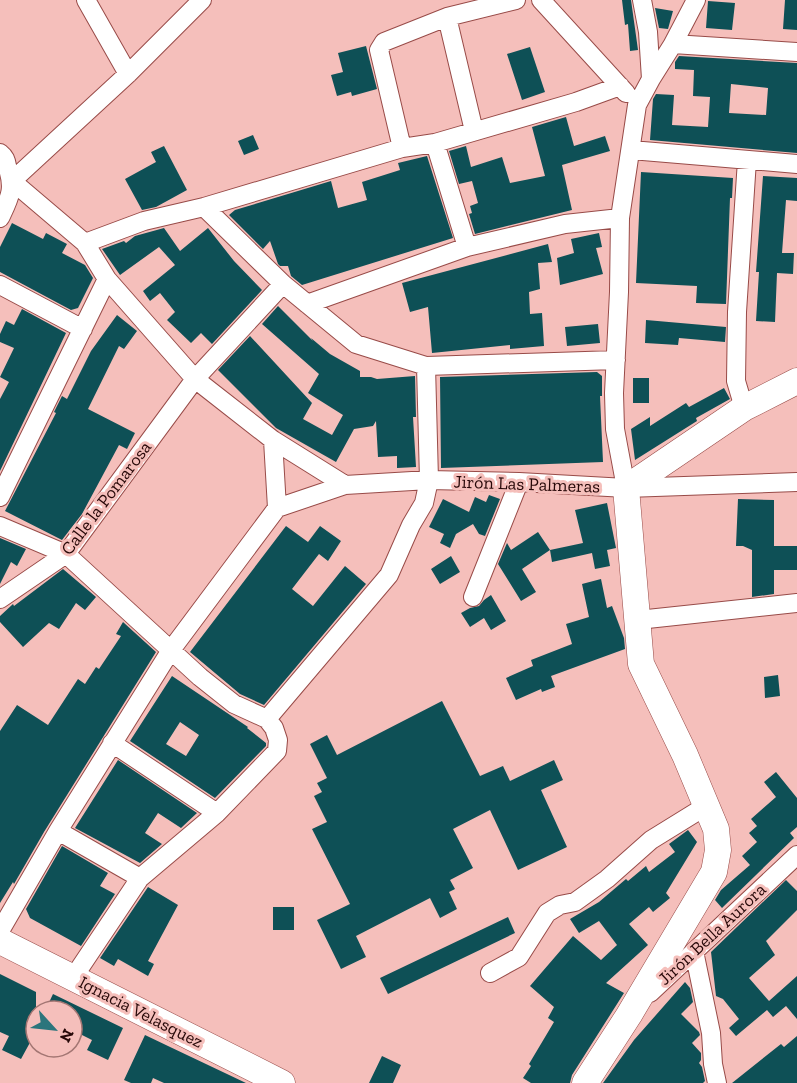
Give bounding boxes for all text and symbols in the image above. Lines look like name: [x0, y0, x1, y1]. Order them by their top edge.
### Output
street label: Calle la Pomarosa: [56, 437, 156, 559]
street label: Jirón Las Palmeras: [453, 470, 601, 498]
street label: Jirón Bella Aurora: [653, 878, 771, 990]
street label: Ignacia Velasquez: [75, 971, 207, 1053]
north arrow: [24, 999, 84, 1059]
text: N: [56, 1026, 78, 1045]

